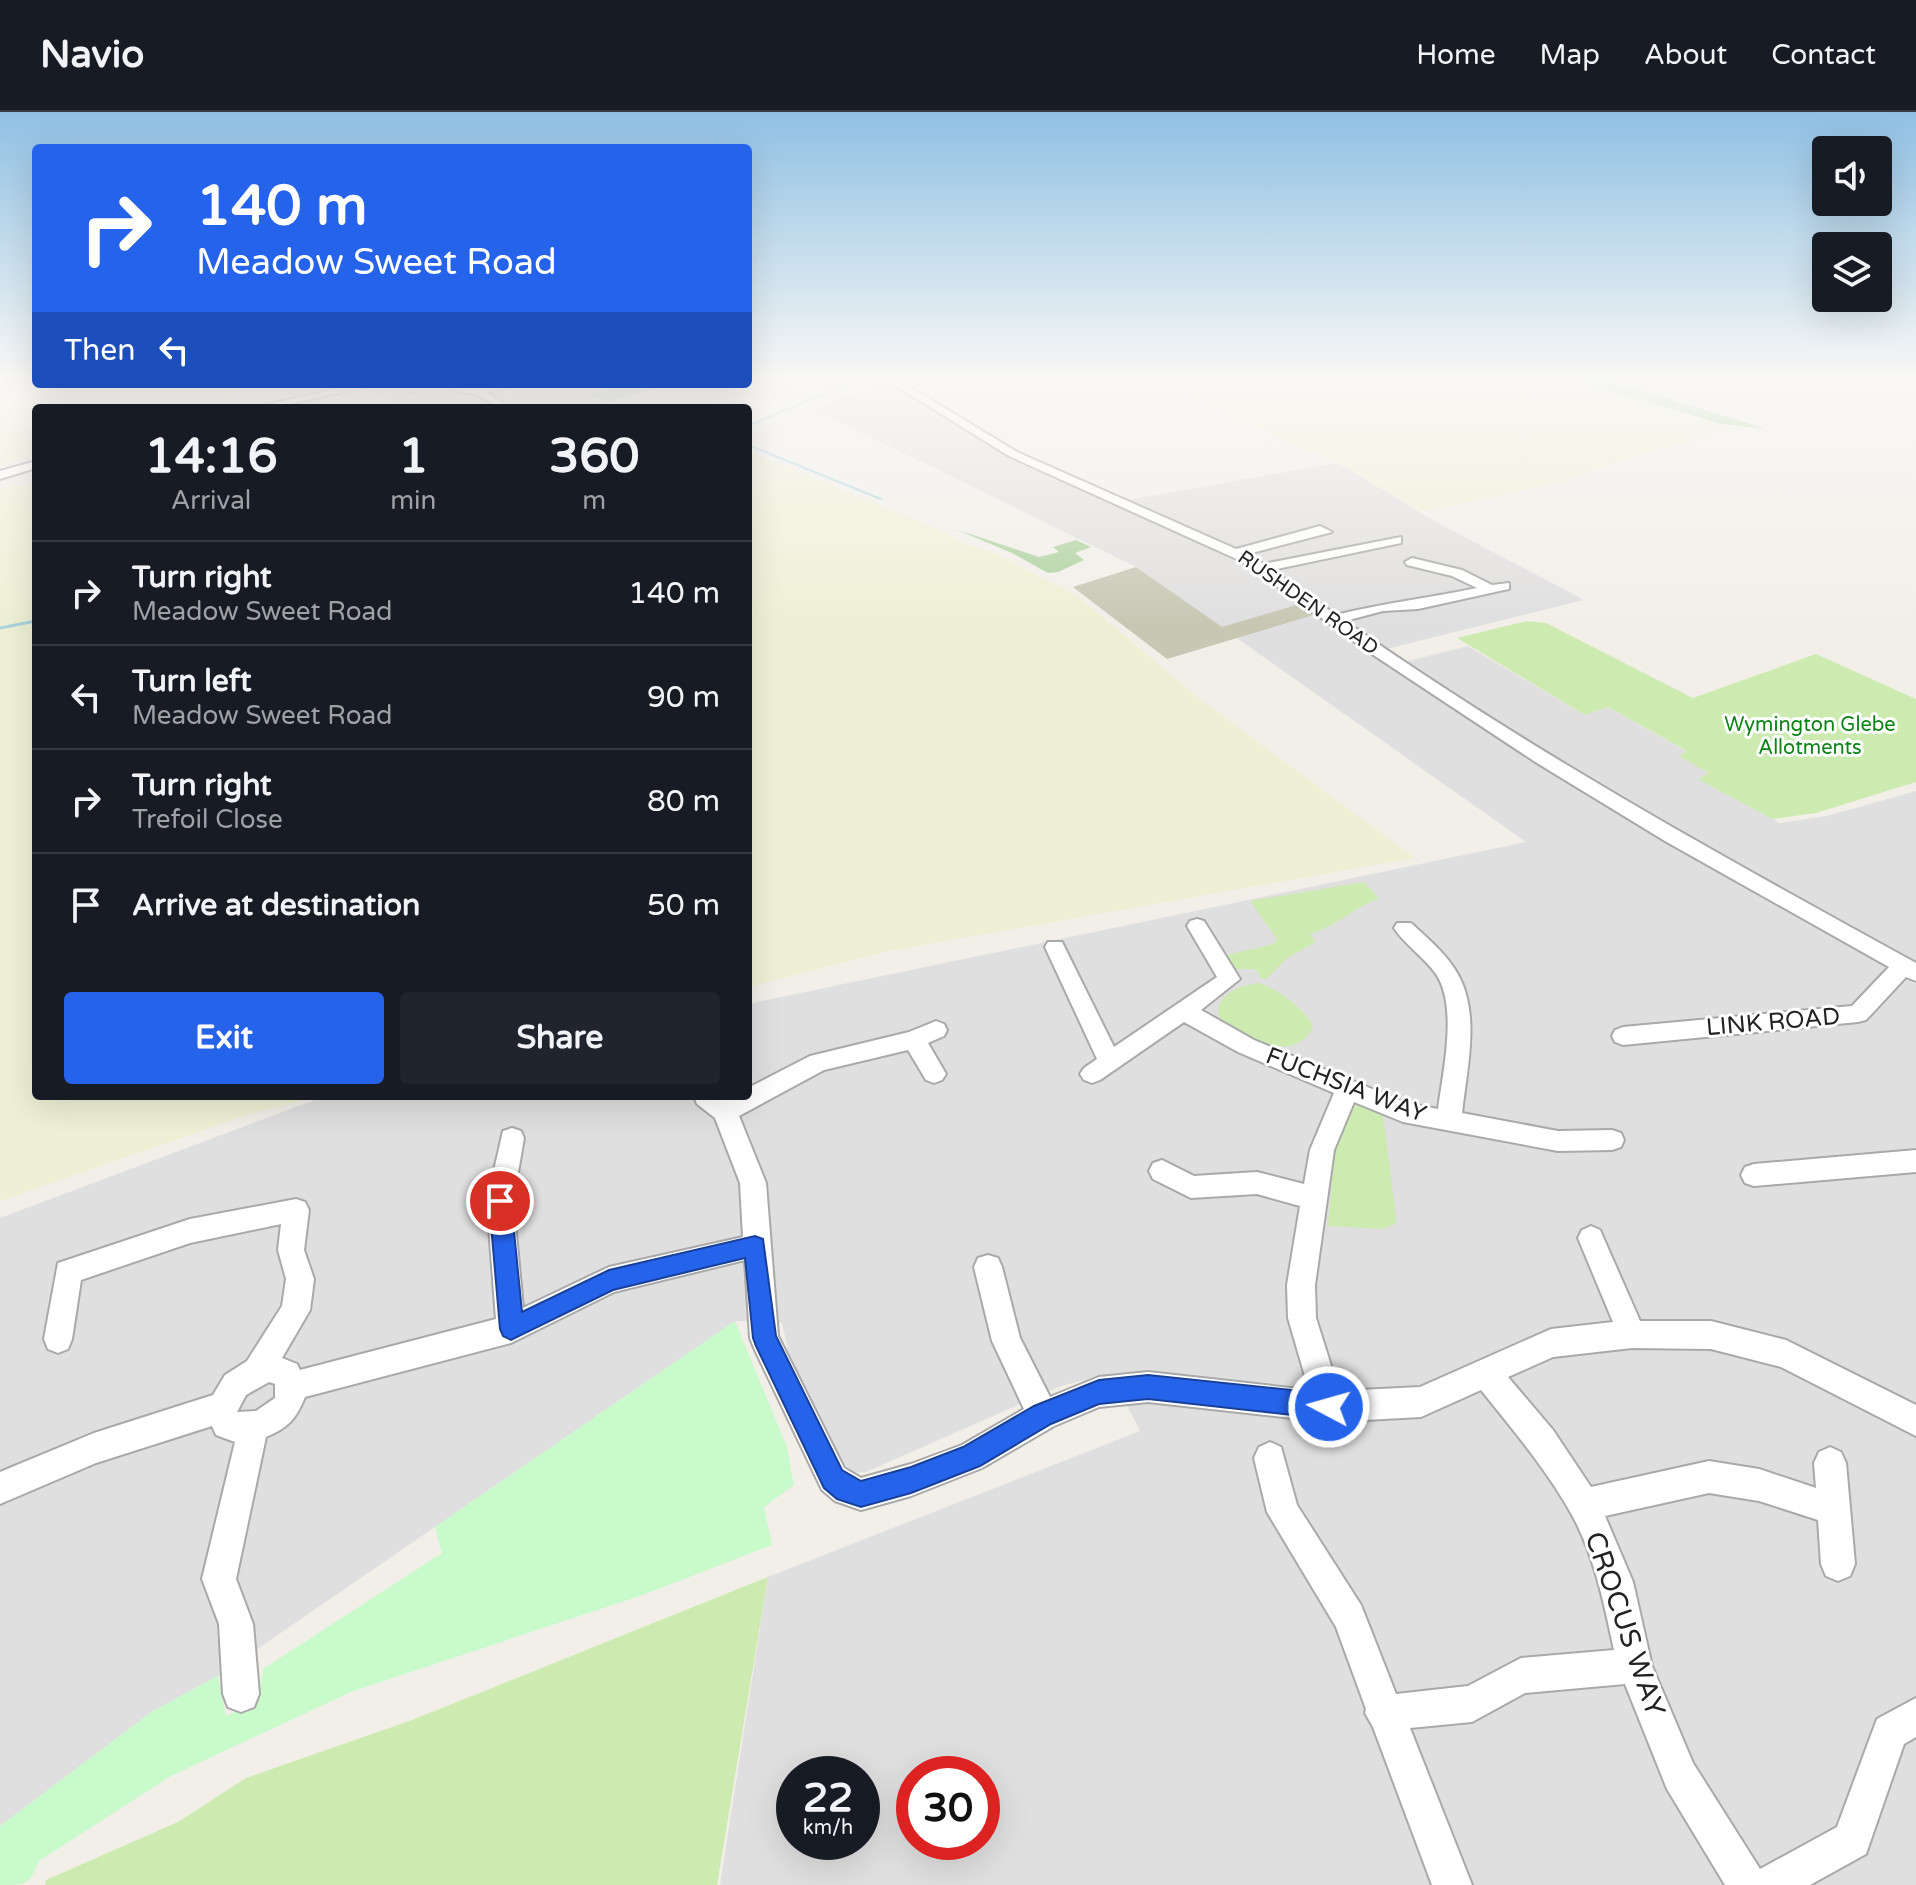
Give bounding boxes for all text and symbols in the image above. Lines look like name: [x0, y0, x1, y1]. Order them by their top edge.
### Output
text: Navio: [40, 32, 144, 78]
text: Home: [1416, 38, 1496, 72]
text: Map: [1540, 38, 1600, 72]
text: About: [1644, 38, 1727, 72]
text: Contact: [1771, 38, 1876, 72]
map controls: [1812, 136, 1892, 312]
button: sound: [1812, 136, 1892, 216]
text: 140 m: [196, 173, 367, 240]
icon: right: [64, 176, 168, 280]
button: layers: [1812, 232, 1892, 312]
text: Meadow Sweet Road: [196, 241, 557, 284]
icon: left: [152, 328, 196, 372]
text: Then: [64, 332, 136, 369]
text: 14:16: [145, 428, 278, 486]
text: 1: [398, 428, 428, 486]
text: 360: [549, 428, 639, 486]
text: Arrival: [171, 485, 251, 516]
text: min: [390, 485, 436, 516]
text: m: [582, 485, 606, 516]
street label: RUSHDEN ROAD: [1233, 546, 1383, 660]
text: Turn right: [132, 559, 272, 596]
icon: right: [64, 571, 108, 615]
text: 140 m: [628, 575, 720, 612]
text: Meadow Sweet Road: [132, 596, 393, 627]
text: Turn left: [132, 663, 251, 700]
icon: left: [64, 675, 108, 719]
text: 90 m: [647, 679, 720, 716]
text: Meadow Sweet Road: [132, 700, 393, 731]
park label: Wymington Glebe Allotments: [1724, 713, 1896, 760]
text: Turn right: [132, 767, 272, 804]
icon: right: [64, 779, 108, 823]
text: 80 m: [647, 783, 720, 820]
text: Trefoil Close: [132, 804, 283, 835]
icon: arrive: [64, 883, 108, 927]
text: Arrive at destination: [132, 887, 420, 924]
text: 50 m: [647, 887, 720, 924]
button: Exit: [64, 992, 384, 1084]
button: Share: [400, 992, 720, 1084]
street label: LINK ROAD: [1705, 1002, 1841, 1042]
street label: FUCHSIA WAY: [1262, 1041, 1430, 1129]
pin: [466, 1167, 534, 1235]
icon: arrive: [478, 1179, 522, 1223]
position arrow: [1287, 1365, 1371, 1449]
street label: CROCUS WAY: [1578, 1527, 1672, 1721]
speed limit sign: 30: [896, 1756, 1000, 1860]
text: 22: [803, 1774, 853, 1822]
text: km/h: [803, 1816, 853, 1840]

